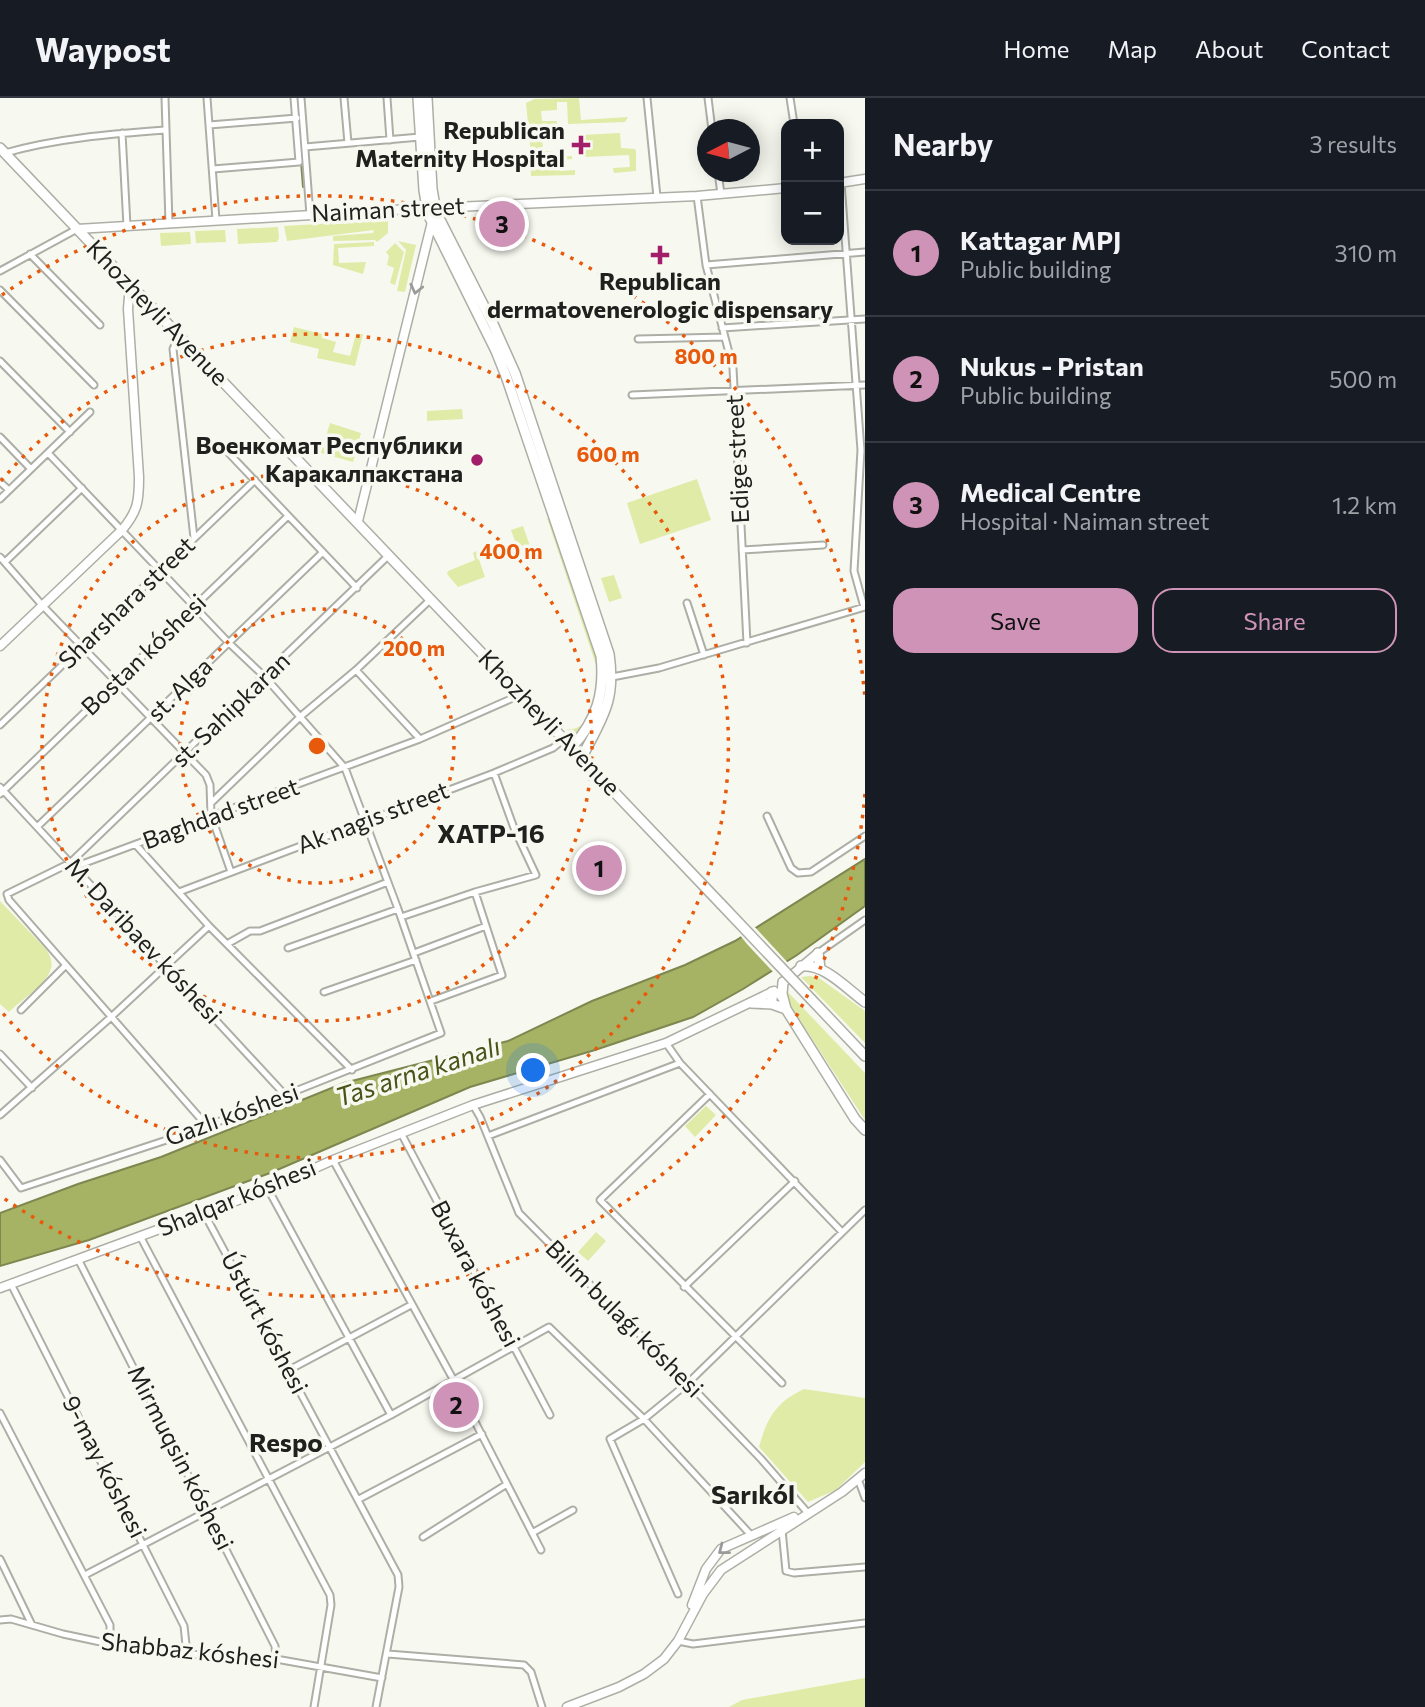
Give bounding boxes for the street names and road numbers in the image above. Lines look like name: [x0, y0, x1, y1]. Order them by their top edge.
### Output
street label: Naiman street: [311, 190, 465, 227]
street label: Khozheyli Avenue: [81, 233, 235, 391]
street label: Edige street: [719, 394, 754, 524]
street label: Sharshara street: [52, 530, 200, 674]
street label: Bostan kóshesi: [75, 587, 211, 721]
street label: Khozheyli Avenue: [473, 643, 627, 801]
street label: st. Sahipkaran: [165, 645, 295, 772]
street label: st. Alga: [140, 651, 217, 727]
street label: Baghdad street: [138, 771, 303, 854]
street label: Ak nagis street: [293, 774, 453, 859]
street label: M. Daribaev kóshesi: [60, 851, 228, 1029]
street label: Gazlı kóshesi: [161, 1076, 302, 1151]
street label: Shalqar kóshesi: [153, 1152, 320, 1242]
street label: Buxara kóshesi: [426, 1195, 527, 1351]
street label: Bilim bulaǵı kóshesi: [540, 1233, 710, 1403]
street label: Ústúrt kóshesi: [216, 1246, 315, 1398]
street label: Mirmuqsin kóshesi: [122, 1360, 240, 1555]
street label: 9-may kóshesi: [57, 1390, 154, 1542]
street label: Shabbaz kóshesi: [100, 1626, 281, 1673]

